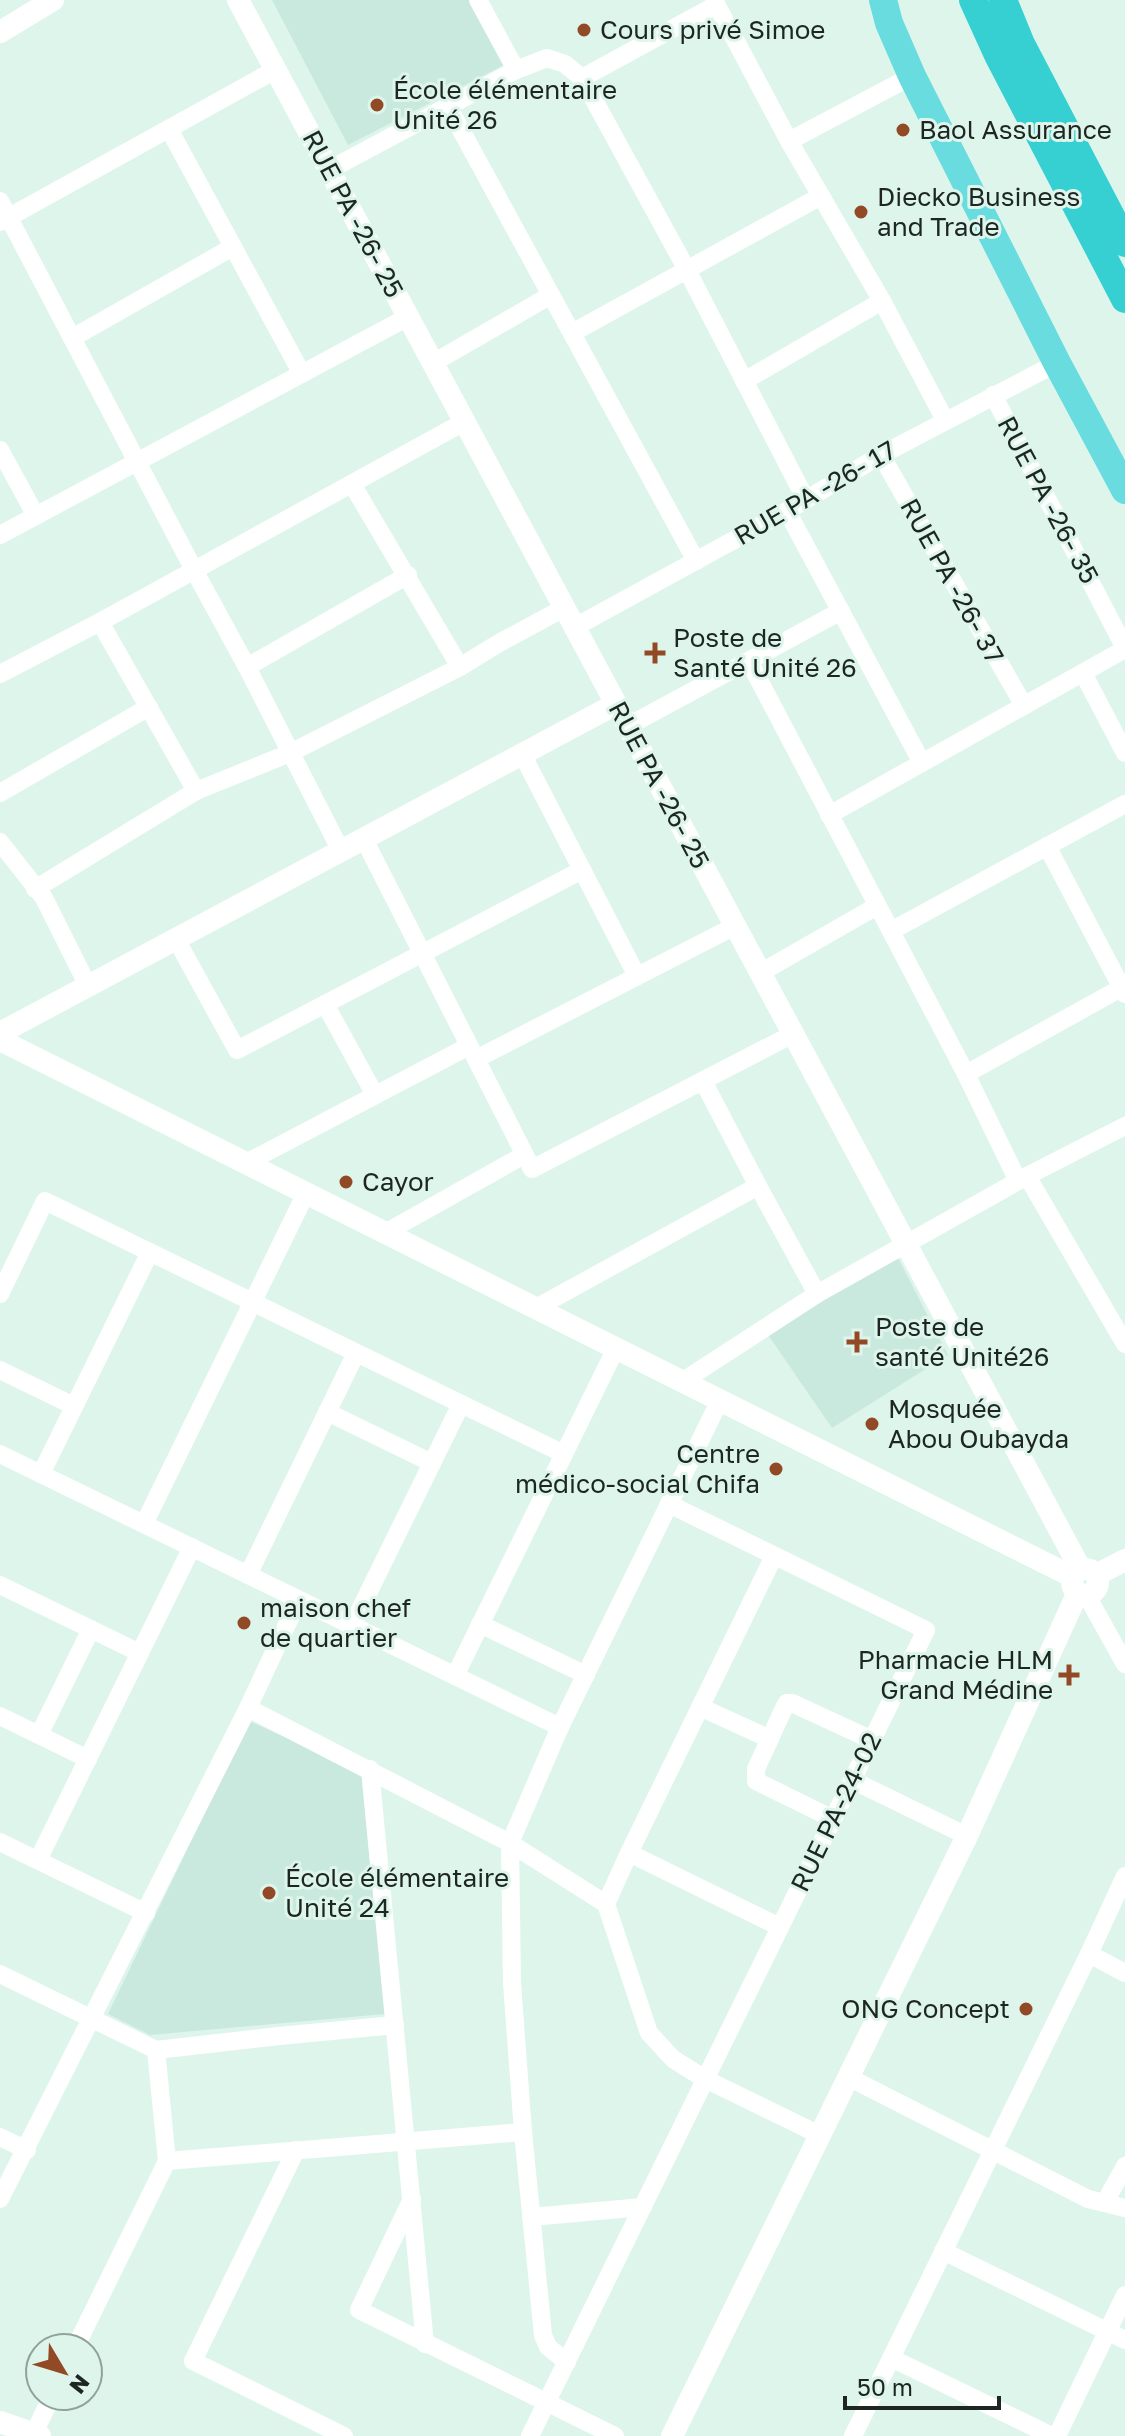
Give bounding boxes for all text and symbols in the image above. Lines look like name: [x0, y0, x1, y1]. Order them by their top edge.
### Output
place label: Cours privé Simoe: [600, 14, 825, 45]
marker: Cours privé Simoe: [575, 21, 593, 39]
place label: École élémentaire Unité 26: [393, 74, 617, 135]
marker: École élémentaire Unité 26: [368, 96, 386, 114]
place label: Baol Assurance: [919, 114, 1112, 145]
marker: Baol Assurance: [894, 121, 912, 139]
street label: RUE PA -26- 25: [296, 125, 411, 303]
place label: Diecko Business and Trade: [877, 181, 1080, 242]
marker: Diecko Business and Trade: [852, 203, 870, 221]
street label: RUE PA -26- 35: [991, 411, 1106, 589]
street label: RUE PA -26- 17: [729, 434, 901, 551]
street label: RUE PA -26- 37: [894, 493, 1011, 669]
place label: Poste de Santé Unité 26: [673, 622, 857, 683]
marker: Poste de Santé Unité 26: [644, 642, 666, 664]
street label: RUE PA -26- 25: [602, 696, 717, 874]
place label: Cayor: [362, 1166, 434, 1197]
marker: Cayor: [337, 1173, 355, 1191]
place label: Poste de santé Unité26: [875, 1311, 1049, 1372]
marker: Poste de santé Unité26: [846, 1331, 868, 1353]
place label: Mosquée Abou Oubayda: [888, 1393, 1069, 1454]
marker: Mosquée Abou Oubayda: [863, 1415, 881, 1433]
place label: Centre médico-social Chifa: [515, 1438, 760, 1499]
marker: Centre médico-social Chifa: [767, 1460, 785, 1478]
place label: maison chef de quartier: [260, 1592, 411, 1653]
marker: maison chef de quartier: [235, 1614, 253, 1632]
place label: Pharmacie HLM Grand Médine: [858, 1644, 1053, 1705]
marker: Pharmacie HLM Grand Médine: [1060, 1666, 1078, 1684]
street label: RUE PA-24-02: [784, 1727, 887, 1896]
place label: École élémentaire Unité 24: [285, 1862, 509, 1923]
marker: École élémentaire Unité 24: [260, 1884, 278, 1902]
place label: ONG Concept: [841, 1993, 1010, 2024]
marker: ONG Concept: [1017, 2000, 1035, 2018]
north arrow: [24, 2332, 104, 2412]
scale bar: [845, 2360, 999, 2410]
text: N: [64, 2370, 96, 2400]
text: 50 m: [857, 2372, 913, 2401]

